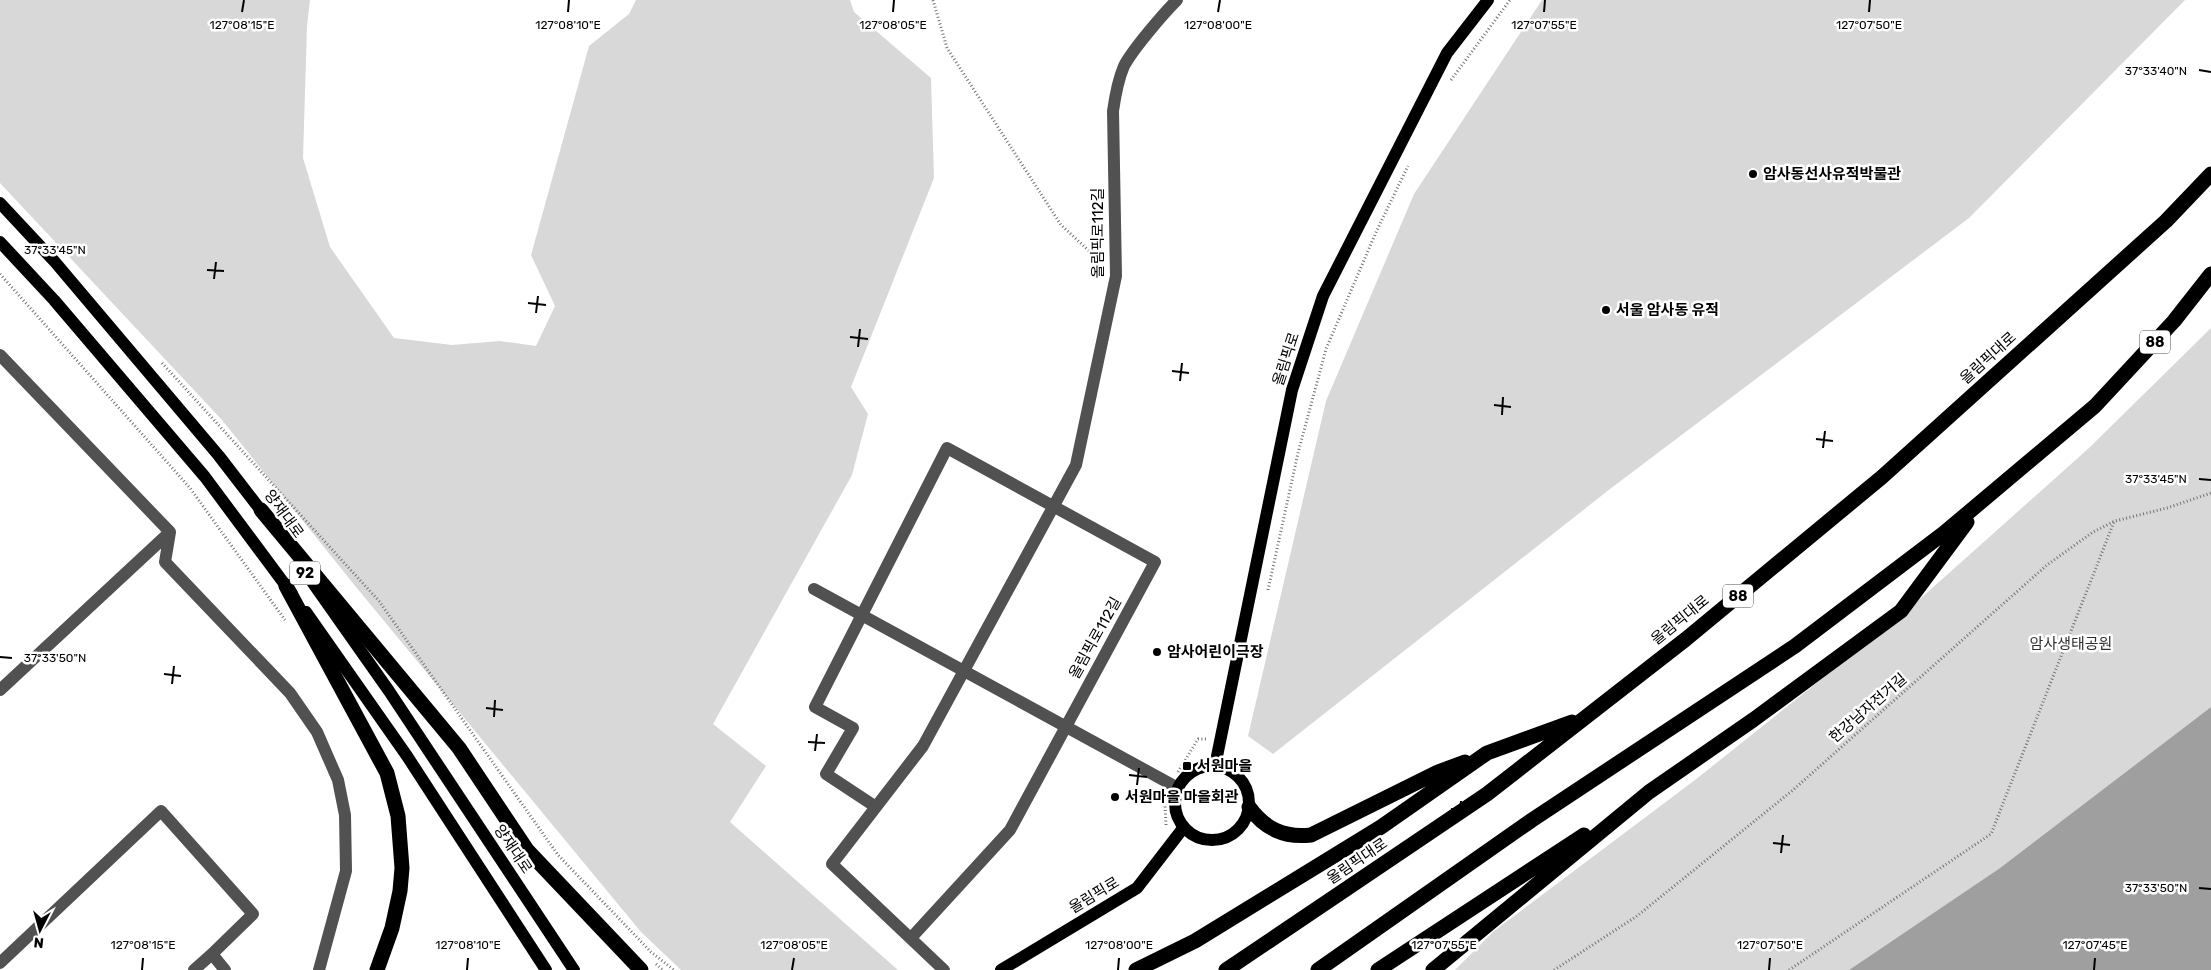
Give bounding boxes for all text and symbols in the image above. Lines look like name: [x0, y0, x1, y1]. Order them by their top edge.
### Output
text: 127°08'15"E: [210, 18, 274, 32]
text: 127°08'10"E: [535, 18, 601, 32]
text: 127°08'05"E: [859, 18, 927, 32]
text: 127°08'00"E: [1184, 18, 1252, 32]
text: 127°07'55"E: [1511, 18, 1577, 32]
text: 127°07'50"E: [1836, 18, 1902, 32]
text: 37°33'40"N: [2125, 64, 2187, 78]
place label: 암사동선사유적박물관: [1763, 165, 1901, 183]
marker: 암사동선사유적박물관: [1747, 168, 1759, 180]
street label: 올림픽로112길: [1089, 188, 1107, 278]
text: 37°33'45"N: [24, 243, 86, 257]
place label: 서울 암사동 유적: [1616, 301, 1719, 319]
marker: 서울 암사동 유적: [1600, 304, 1612, 316]
street label: 올림픽대로: [1956, 328, 2020, 388]
street label: 올림픽로: [1269, 330, 1303, 388]
road number: 88: [2140, 331, 2170, 354]
text: 37°33'45"N: [2125, 472, 2187, 486]
street label: 양재대로: [260, 486, 308, 542]
road number: 92: [290, 562, 320, 584]
road number: 88: [1723, 584, 1753, 608]
street label: 올림픽대로: [1648, 591, 1712, 649]
street label: 올림픽로112길: [1065, 594, 1125, 682]
park label: 암사생태공원: [2030, 635, 2112, 653]
place label: 암사어린이극장: [1167, 643, 1264, 661]
marker: 암사어린이극장: [1151, 646, 1163, 658]
text: 37°33'50"N: [24, 651, 86, 665]
street label: 한강남자전거길: [1826, 670, 1910, 746]
place label: 서원마을: [1197, 757, 1252, 775]
marker: 서원마을: [1181, 760, 1193, 772]
place label: 서원마을 마을회관: [1125, 788, 1239, 806]
marker: 서원마을 마을회관: [1109, 791, 1121, 803]
street label: 양재대로: [490, 821, 536, 877]
street label: 올림픽대로: [1323, 834, 1391, 888]
street label: 올림픽로: [1066, 873, 1122, 917]
text: 37°33'50"N: [2125, 881, 2187, 895]
north arrow: [15, 905, 65, 955]
text: N: [33, 933, 45, 951]
text: 127°08'15"E: [111, 938, 175, 952]
text: 127°08'10"E: [435, 938, 501, 952]
text: 127°08'05"E: [760, 938, 828, 952]
text: 127°08'00"E: [1085, 938, 1153, 952]
text: 127°07'55"E: [1411, 938, 1477, 952]
text: 127°07'50"E: [1737, 938, 1803, 952]
text: 127°07'45"E: [2062, 938, 2128, 952]

